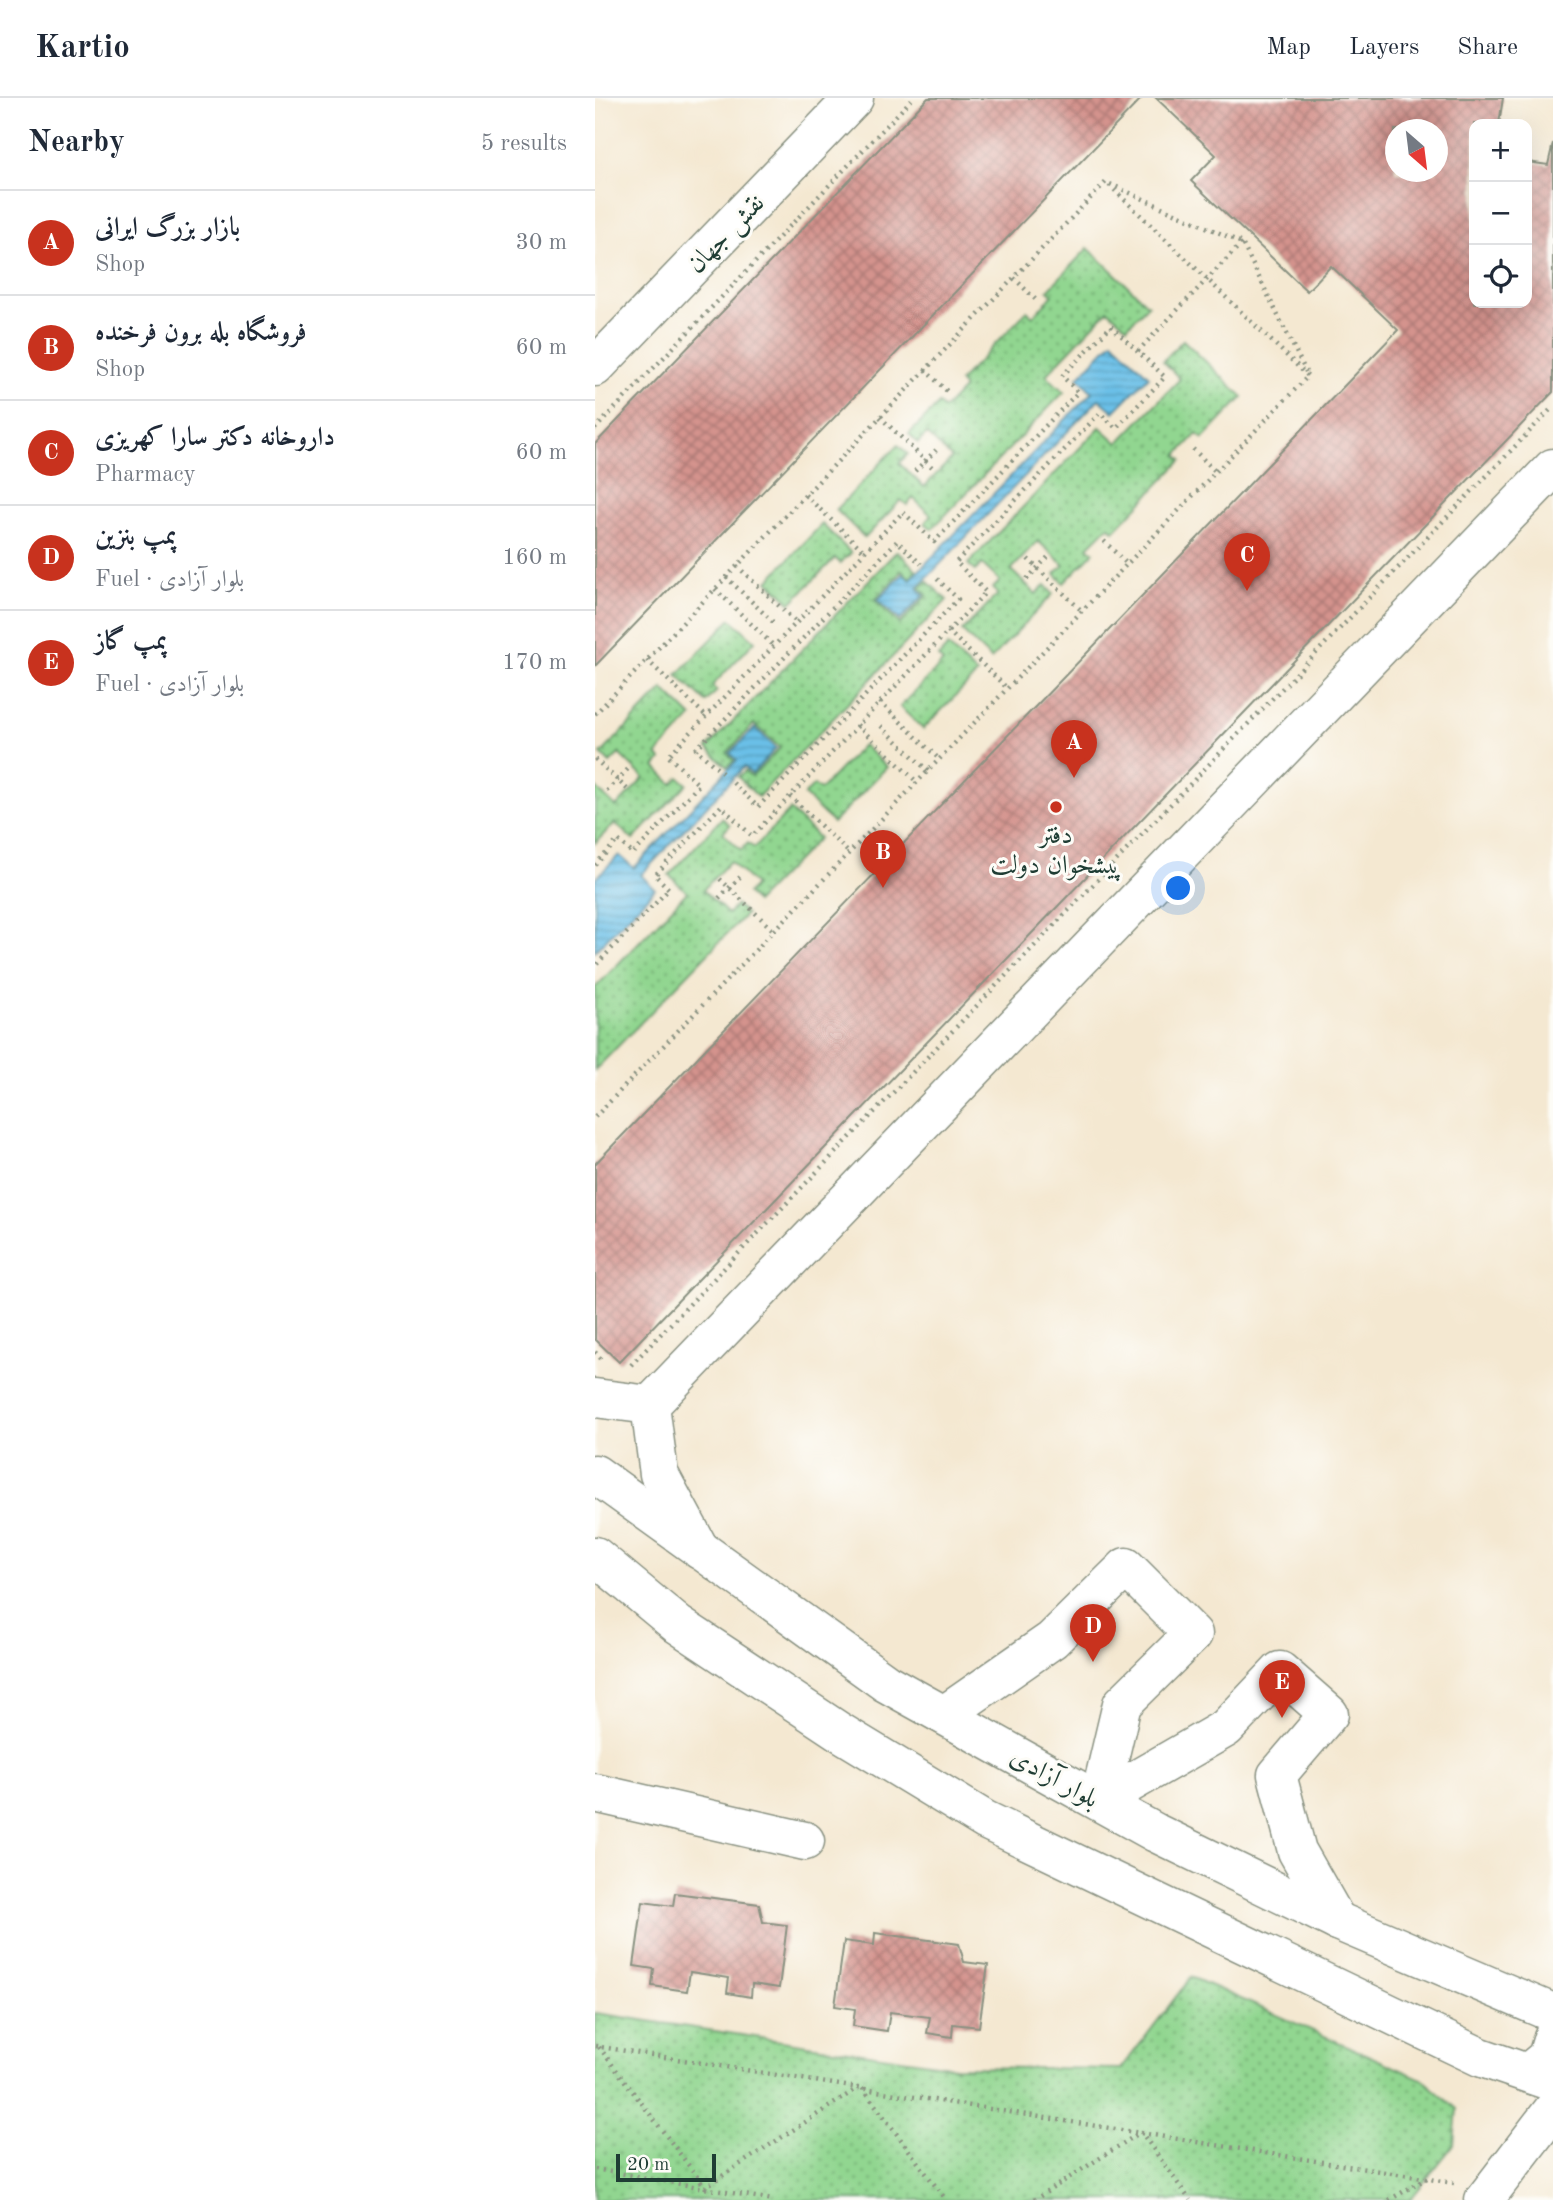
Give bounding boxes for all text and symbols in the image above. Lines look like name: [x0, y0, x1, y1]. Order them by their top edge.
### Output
text: Kartio: [35, 32, 130, 65]
text: Map: [1267, 36, 1311, 60]
text: Layers: [1349, 36, 1419, 60]
text: Share: [1457, 36, 1518, 60]
north arrow: [1385, 119, 1448, 182]
map controls: [1469, 119, 1532, 308]
button: +: [1469, 119, 1532, 182]
text: Nearby: [28, 128, 125, 158]
text: 5 results: [481, 132, 567, 155]
button: −: [1469, 182, 1532, 245]
street label: نقش جهان: [683, 190, 772, 281]
text: بازار بزرگ ایرانی: [95, 215, 240, 241]
text: A: [42, 231, 60, 254]
text: 30 m: [516, 231, 567, 254]
button: locate: [1469, 245, 1532, 308]
text: Shop: [95, 253, 145, 276]
text: فروشگاه بله برون فرخنده: [95, 320, 307, 346]
text: B: [43, 336, 59, 359]
text: 60 m: [516, 336, 567, 359]
text: Shop: [95, 358, 145, 381]
text: داروخانه دکتر سارا کهریزی: [95, 425, 335, 451]
text: C: [43, 441, 59, 464]
text: 60 m: [516, 441, 567, 464]
text: Pharmacy: [95, 463, 196, 486]
text: پمپ بنزين: [95, 524, 177, 550]
pin: C: [1224, 533, 1270, 591]
text: D: [42, 546, 60, 569]
text: 160 m: [502, 546, 567, 569]
text: Fuel · بلوار آزادی: [95, 568, 244, 591]
text: پمپ گاز: [95, 629, 167, 655]
text: E: [43, 651, 59, 674]
text: 170 m: [502, 651, 567, 674]
text: Fuel · بلوار آزادی: [95, 673, 244, 696]
pin: A: [1051, 720, 1097, 778]
marker: دفتر پیشخوان دولت: [1048, 799, 1064, 815]
place label: دفتر پیشخوان دولت: [990, 823, 1122, 882]
pin: B: [860, 830, 906, 888]
your location: [1161, 871, 1195, 905]
pin: D: [1070, 1604, 1116, 1662]
pin: E: [1259, 1660, 1305, 1718]
street label: بلوار آزادی: [1005, 1741, 1104, 1814]
scale bar: [616, 2151, 716, 2183]
text: 20 m: [627, 2156, 669, 2175]

